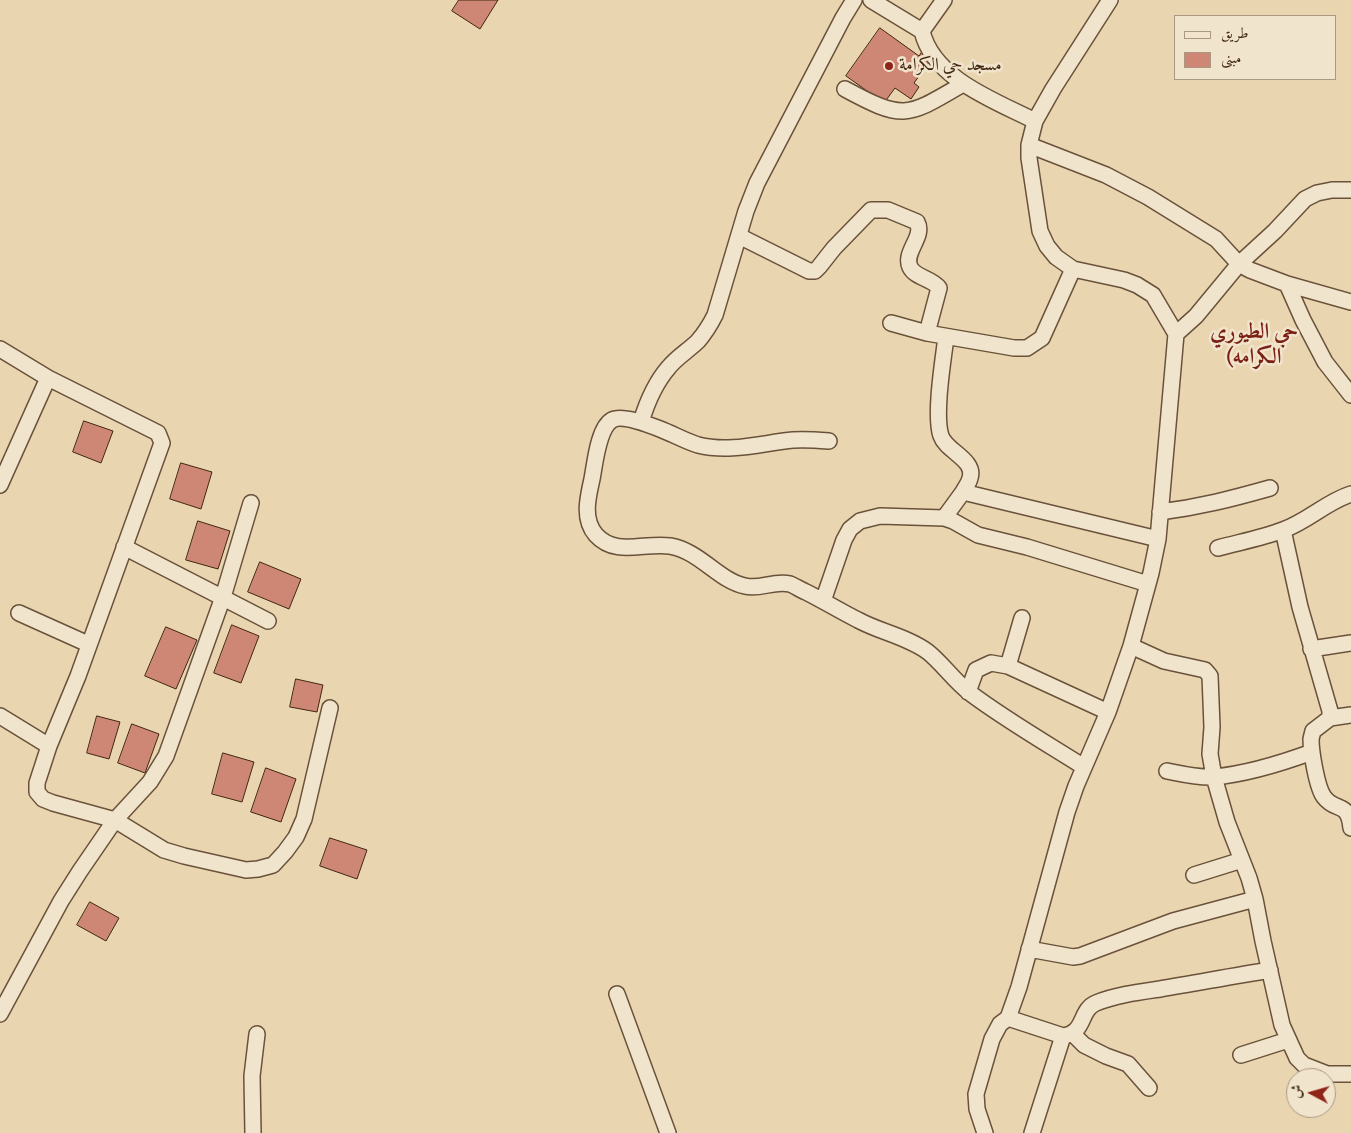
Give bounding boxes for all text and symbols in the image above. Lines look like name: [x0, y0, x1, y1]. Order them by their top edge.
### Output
legend: [1174, 15, 1336, 80]
text: طريق: [1221, 24, 1248, 42]
text: مبنى: [1221, 49, 1241, 67]
place label: مسجد حي الكرامة: [899, 55, 1002, 77]
marker: مسجد حي الكرامة: [883, 60, 895, 72]
district label: حي الطيوري (الكرامه: [1210, 320, 1298, 372]
north arrow: [1286, 1068, 1336, 1118]
text: ش: [1287, 1084, 1306, 1099]

